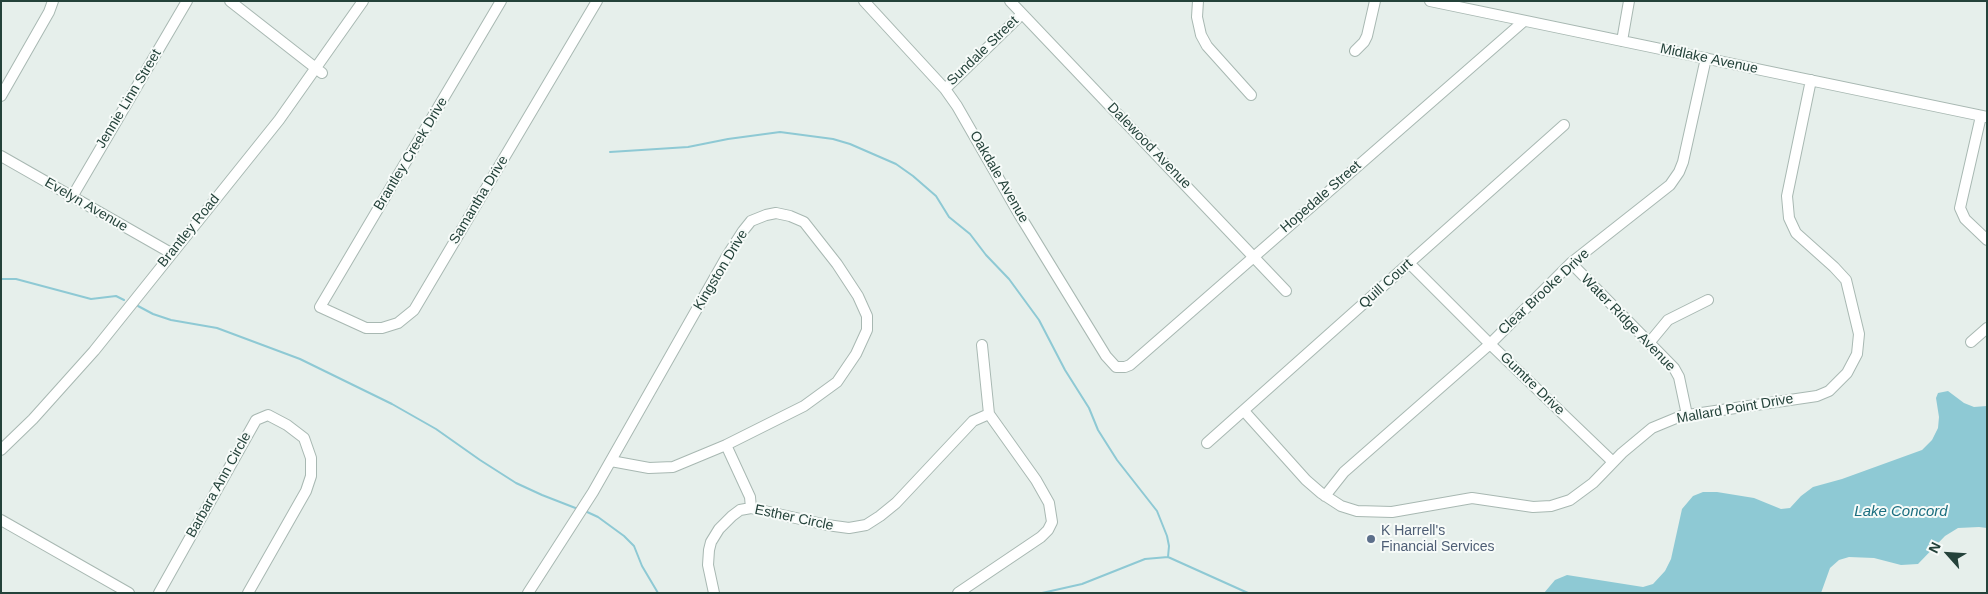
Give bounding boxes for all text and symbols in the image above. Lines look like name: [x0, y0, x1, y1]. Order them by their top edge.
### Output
street label: Sundale Street: [944, 13, 1022, 89]
street label: Midlake Avenue: [1659, 40, 1759, 78]
street label: Jennie Linn Street: [93, 46, 165, 152]
street label: Brantley Creek Drive: [371, 94, 451, 214]
street label: Dalewood Avenue: [1104, 99, 1194, 193]
street label: Oakdale Avenue: [966, 128, 1032, 226]
street label: Samantha Drive: [446, 153, 512, 247]
street label: Hopedale Street: [1277, 157, 1365, 237]
street label: Evelyn Avenue: [41, 174, 131, 236]
street label: Brantley Road: [155, 191, 223, 271]
street label: Kingston Drive: [690, 227, 752, 313]
street label: Clear Brooke Drive: [1495, 246, 1593, 338]
street label: Quill Court: [1356, 256, 1416, 312]
street label: Water Ridge Avenue: [1577, 271, 1679, 375]
street label: Gumtre Drive: [1496, 349, 1568, 419]
street label: Mallard Point Drive: [1675, 390, 1795, 428]
street label: Barbara Ann Circle: [183, 429, 255, 541]
street label: Esther Circle: [753, 501, 835, 535]
water label: Lake Concord: [1854, 503, 1948, 521]
place label: K Harrell's Financial Services: [1381, 523, 1495, 556]
north arrow: [1923, 529, 1973, 579]
marker: K Harrell's Financial Services: [1365, 533, 1377, 545]
text: N: [1925, 539, 1944, 555]

